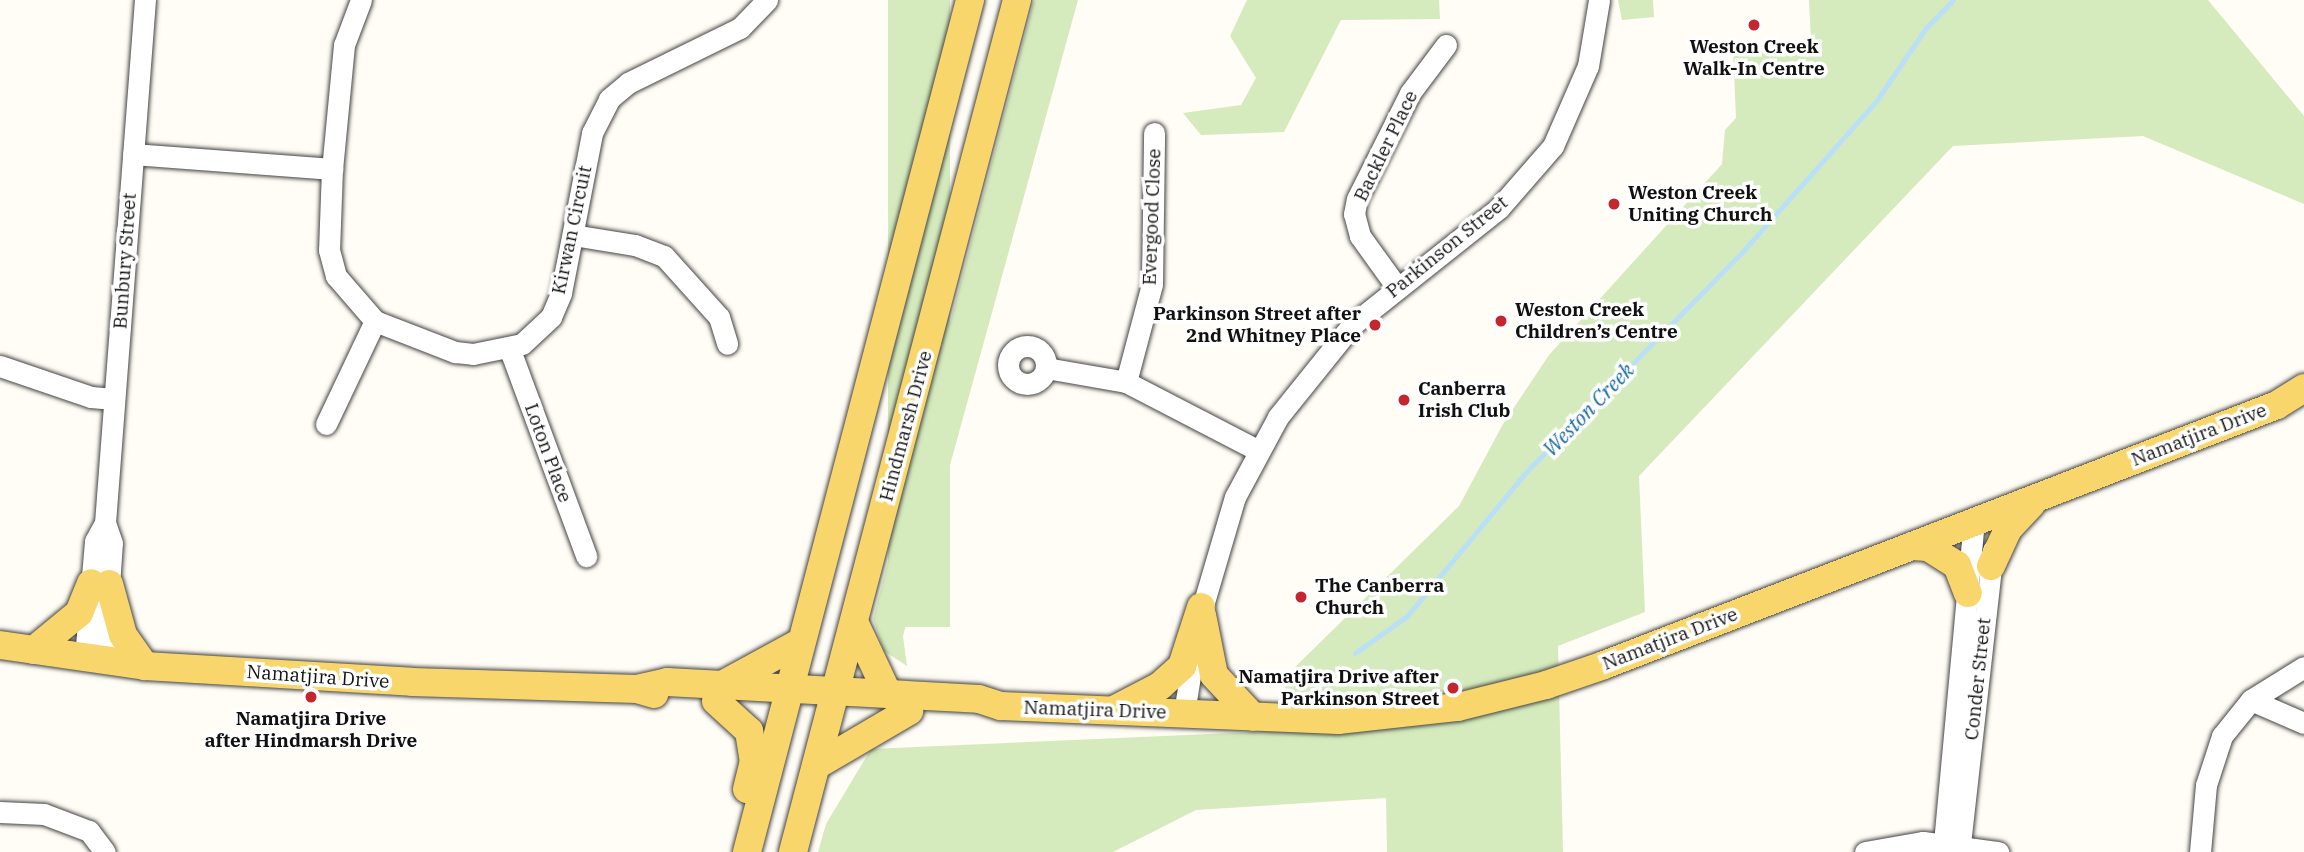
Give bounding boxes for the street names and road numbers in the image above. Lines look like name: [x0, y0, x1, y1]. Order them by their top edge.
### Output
street label: Backler Place: [1349, 87, 1423, 205]
street label: Evergood Close: [1138, 148, 1166, 286]
street label: Kirwan Circuit: [547, 164, 597, 296]
street label: Parkinson Street: [1382, 191, 1512, 303]
street label: Bunbury Street: [109, 192, 141, 330]
street label: Hindmarsh Drive: [875, 348, 937, 504]
street label: Namatjira Drive: [2128, 399, 2270, 471]
street label: Loton Place: [520, 400, 576, 506]
street label: Namatjira Drive: [1599, 603, 1741, 675]
street label: Conder Street: [1960, 617, 1996, 741]
street label: Namatjira Drive: [246, 661, 390, 693]
street label: Namatjira Drive: [1023, 696, 1167, 724]

